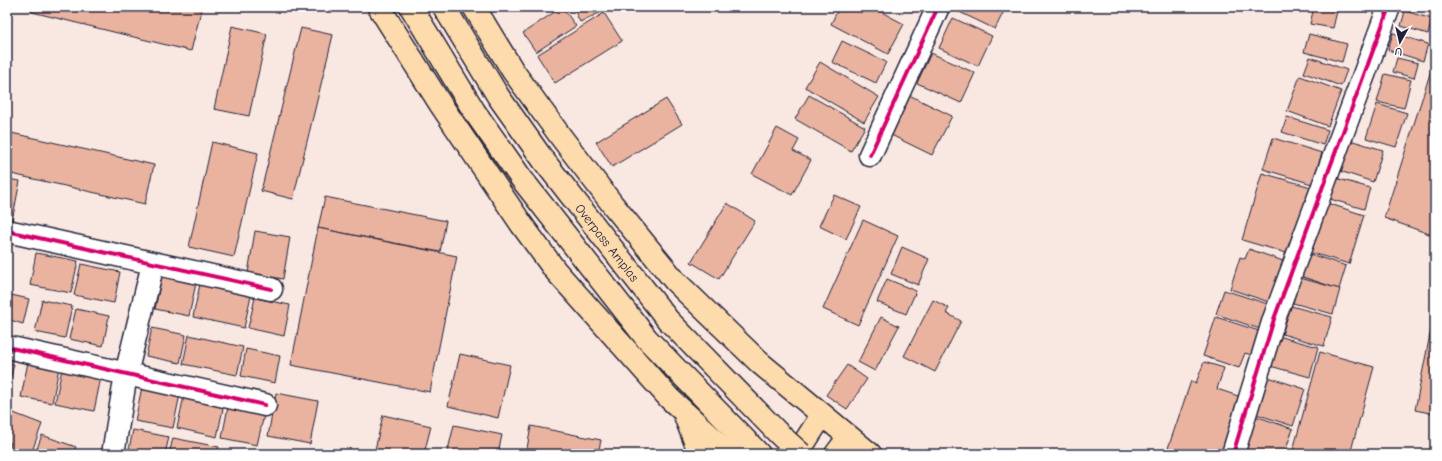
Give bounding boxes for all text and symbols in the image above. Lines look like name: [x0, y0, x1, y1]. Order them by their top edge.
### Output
north arrow: [1380, 22, 1420, 62]
text: U: [1394, 44, 1403, 58]
street label: Overpass Amplas: [572, 201, 642, 285]

